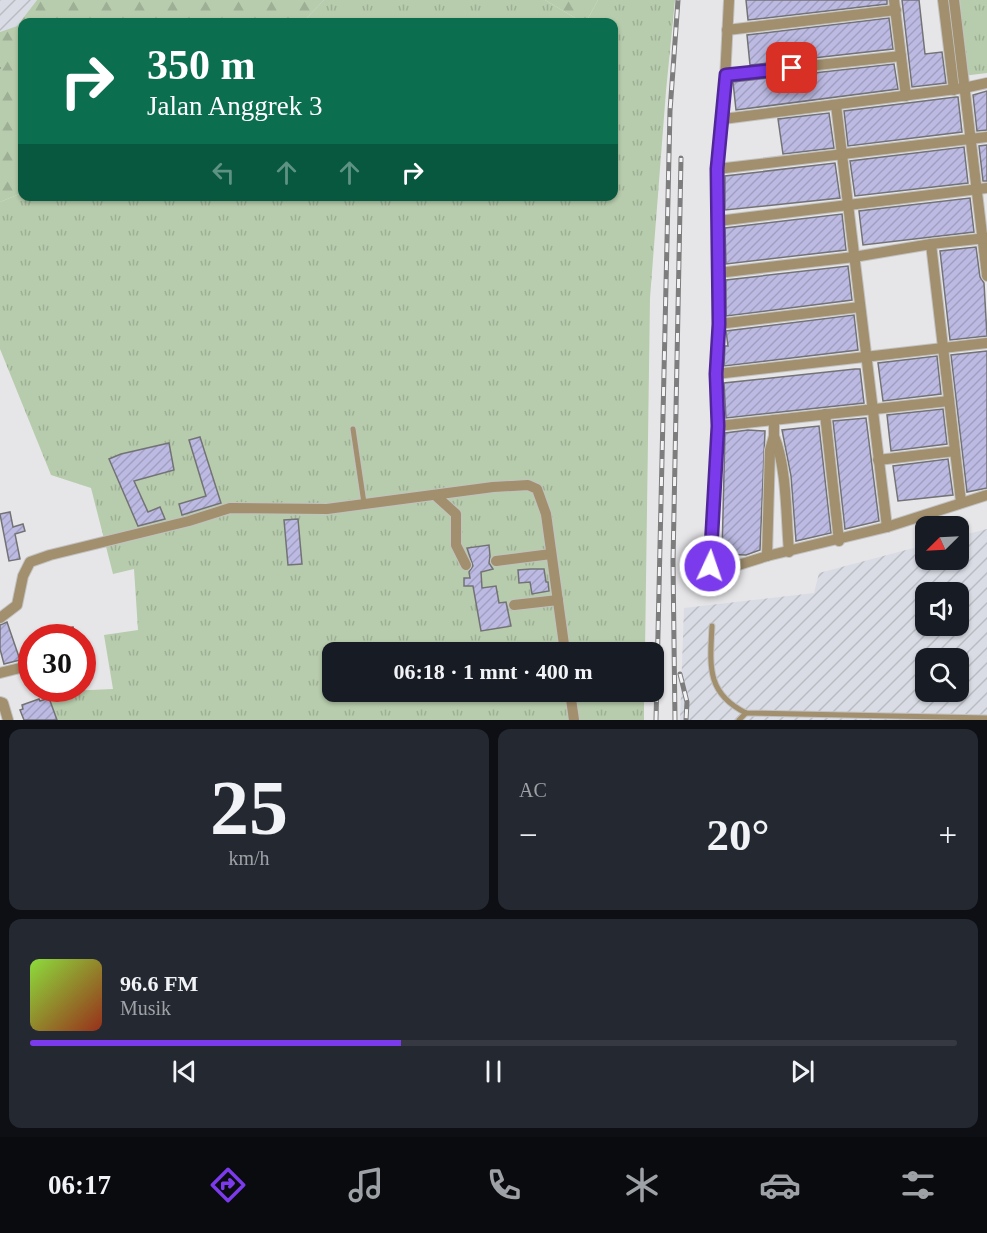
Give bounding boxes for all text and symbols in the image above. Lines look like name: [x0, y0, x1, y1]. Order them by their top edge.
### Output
icon: right: [48, 42, 126, 120]
text: 350 m: [147, 42, 256, 88]
pin: [766, 42, 817, 93]
icon: arrive: [775, 51, 808, 84]
text: Jalan Anggrek 3: [147, 91, 322, 121]
icon: left: [207, 156, 240, 189]
icon: ahead: [270, 156, 303, 189]
icon: ahead: [333, 156, 366, 189]
icon: right: [396, 156, 429, 189]
north arrow: [915, 516, 969, 570]
map controls: [915, 516, 969, 702]
position arrow: [678, 534, 742, 598]
button: sound: [915, 582, 969, 636]
speed limit sign: 30: [18, 624, 96, 702]
button: search: [915, 648, 969, 702]
text: 06:18 · 1 mnt · 400 m: [393, 659, 593, 684]
text: 25: [210, 764, 288, 851]
text: AC: [519, 779, 547, 801]
text: 20°: [707, 810, 770, 860]
text: −: [519, 817, 538, 853]
text: +: [938, 817, 957, 853]
text: km/h: [228, 847, 270, 869]
text: 96.6 FM: [120, 971, 198, 996]
text: Musik: [120, 997, 171, 1019]
icon: previous: [168, 1055, 201, 1088]
icon: pause: [477, 1055, 510, 1088]
icon: next: [786, 1055, 819, 1088]
icon: directions: [207, 1164, 249, 1206]
icon: music: [345, 1164, 387, 1206]
icon: phone: [483, 1164, 525, 1206]
icon: climate: [621, 1164, 663, 1206]
icon: car: [759, 1164, 801, 1206]
icon: filters: [897, 1164, 939, 1206]
text: 06:17: [48, 1170, 111, 1200]

